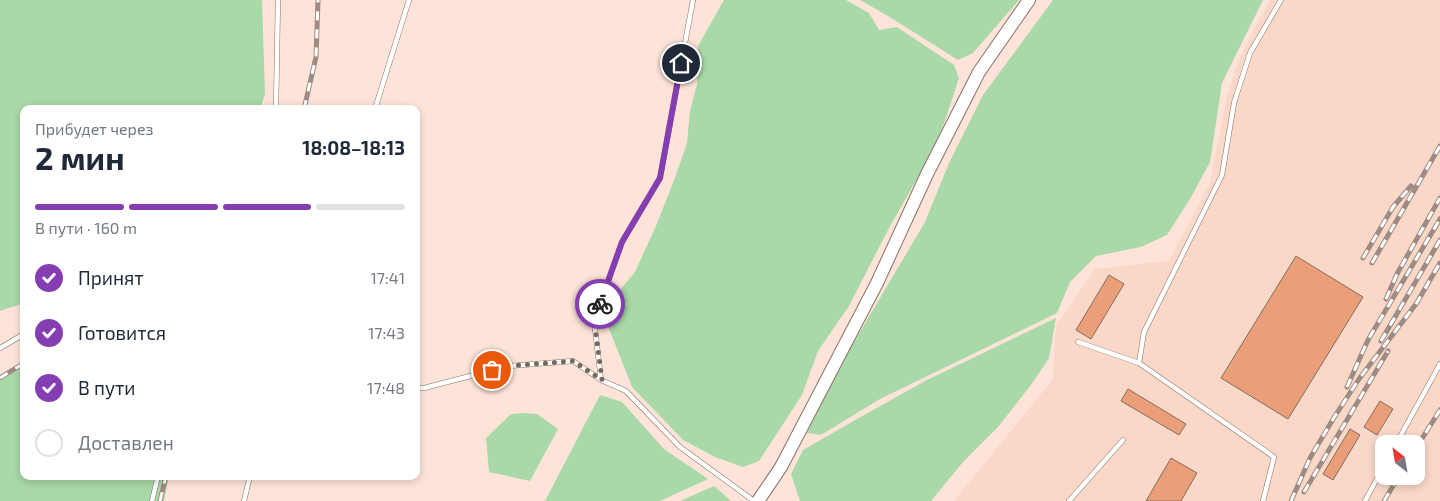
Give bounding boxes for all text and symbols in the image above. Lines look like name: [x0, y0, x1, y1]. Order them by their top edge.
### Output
pin: [660, 42, 702, 84]
icon: home: [667, 49, 695, 77]
text: Прибудет через: [35, 119, 153, 138]
text: 18:08–18:13: [302, 136, 405, 159]
text: 2 мин: [35, 138, 125, 176]
text: В пути · 160 m: [35, 218, 137, 237]
icon: check: [35, 264, 63, 292]
text: Принят: [78, 266, 144, 289]
text: 17:41: [370, 268, 405, 287]
courier: [575, 279, 625, 329]
icon: bike: [586, 290, 614, 318]
icon: check: [35, 319, 63, 347]
text: Готовится: [78, 321, 166, 344]
text: 17:43: [368, 323, 405, 342]
pin: [471, 349, 513, 391]
icon: bag: [478, 356, 506, 384]
icon: check: [35, 374, 63, 402]
text: В пути: [78, 376, 136, 399]
text: 17:48: [367, 378, 405, 397]
text: Доставлен: [78, 431, 174, 454]
north arrow: [1375, 435, 1425, 485]
map controls: [1375, 435, 1425, 485]

